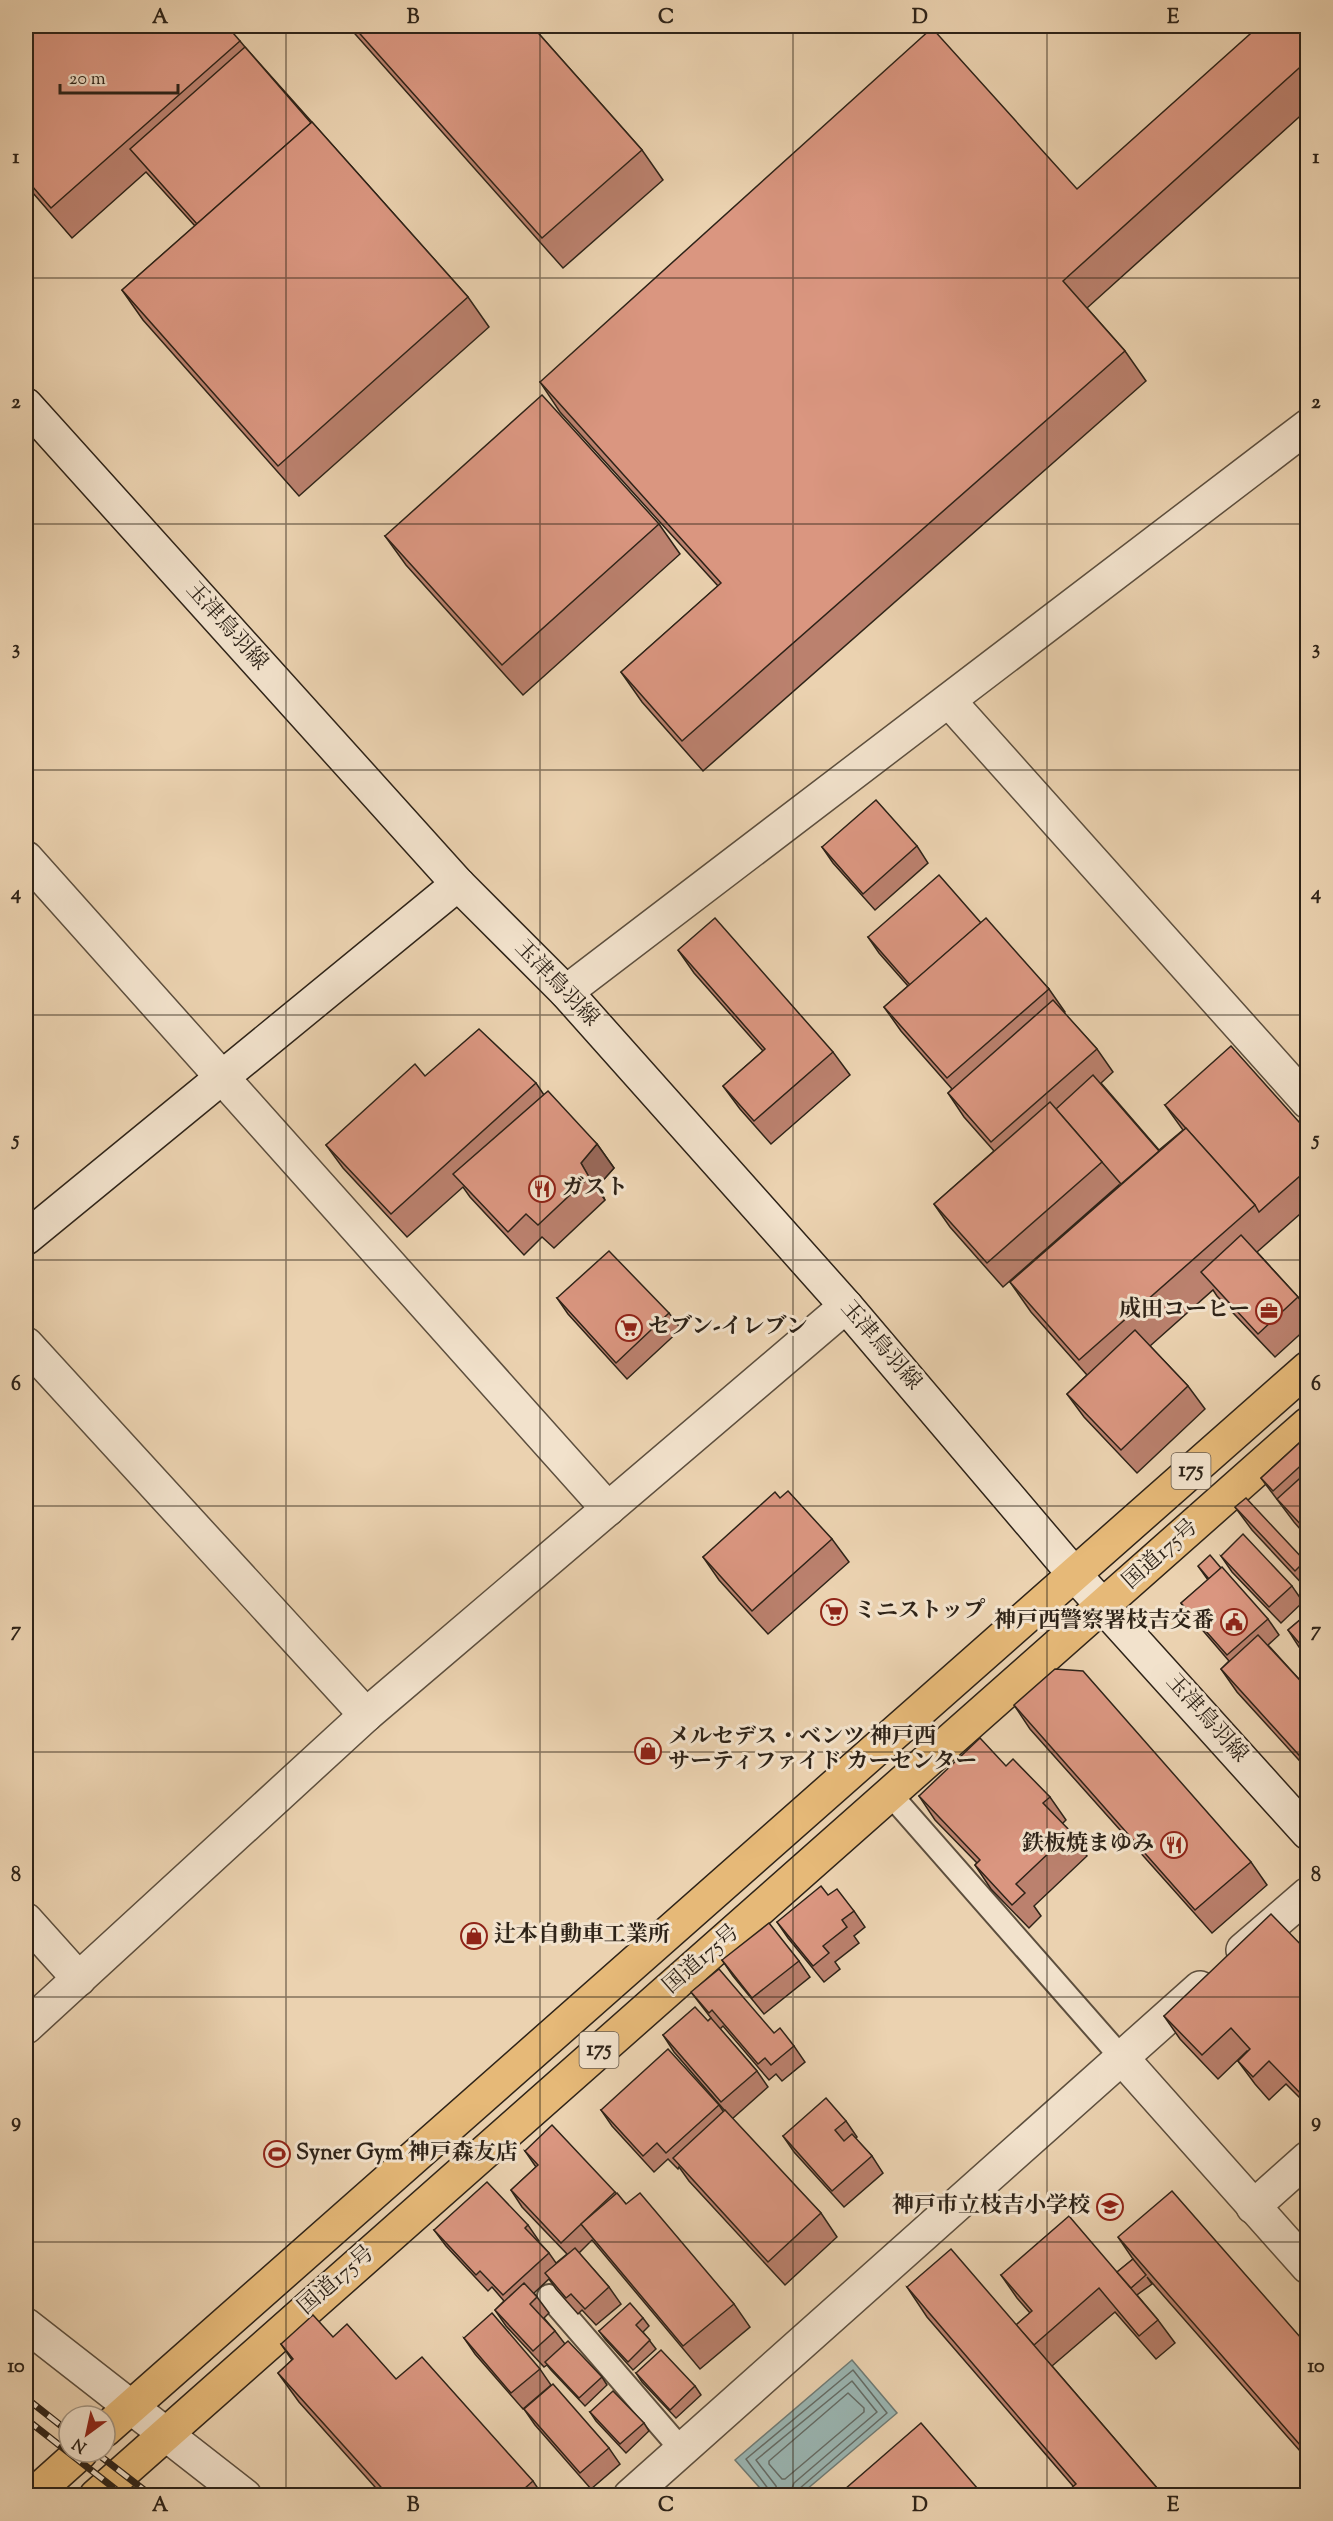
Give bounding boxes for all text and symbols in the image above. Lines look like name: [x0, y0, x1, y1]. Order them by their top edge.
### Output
text: A: [152, 4, 169, 33]
text: B: [407, 4, 420, 33]
text: C: [658, 4, 674, 33]
text: D: [912, 4, 928, 33]
text: E: [1167, 4, 1180, 33]
scale bar: [60, 57, 178, 95]
text: 20 m: [69, 67, 106, 93]
text: 1: [13, 144, 20, 173]
text: 1: [1313, 144, 1320, 173]
text: 2: [11, 389, 21, 418]
text: 2: [1311, 389, 1321, 418]
street label: 玉津鳥羽線: [177, 575, 275, 679]
text: 3: [12, 635, 20, 664]
text: 3: [1312, 635, 1320, 664]
text: 4: [10, 880, 21, 909]
text: 4: [1310, 880, 1321, 909]
street label: 玉津鳥羽線: [506, 933, 606, 1035]
text: 5: [11, 1126, 20, 1155]
text: 5: [1311, 1126, 1320, 1155]
place label: ガスト: [562, 1173, 628, 1205]
restaurant icon: ガスト: [527, 1174, 557, 1204]
street label: 玉津鳥羽線: [832, 1294, 928, 1398]
place label: 成田コーヒー: [1119, 1295, 1250, 1327]
office icon: 成田コーヒー: [1254, 1296, 1284, 1326]
place label: セブン-イレブン: [648, 1312, 808, 1344]
supermarket icon: セブン-イレブン: [614, 1313, 644, 1343]
text: 6: [11, 1371, 21, 1400]
text: 6: [1311, 1371, 1321, 1400]
road number: 175: [1172, 1453, 1210, 1489]
street label: 国道175号: [1116, 1512, 1206, 1598]
place label: ミニストップ: [854, 1596, 985, 1628]
supermarket icon: ミニストップ: [819, 1597, 849, 1627]
place label: 神戸西警察署枝吉交番: [994, 1606, 1214, 1638]
public building icon: 神戸西警察署枝吉交番: [1219, 1607, 1249, 1637]
text: 7: [11, 1617, 22, 1646]
text: 7: [1311, 1617, 1322, 1646]
street label: 玉津鳥羽線: [1157, 1667, 1255, 1771]
place label: メルセデス・ベンツ 神戸西 サーティファイド カーセンター: [668, 1722, 977, 1779]
shop icon: メルセデス・ベンツ 神戸西 サーティファイド カーセンター: [633, 1736, 663, 1766]
place label: 鉄板焼まゆみ: [1022, 1829, 1154, 1861]
restaurant icon: 鉄板焼まゆみ: [1159, 1830, 1189, 1860]
text: 8: [11, 1862, 21, 1891]
text: 8: [1311, 1862, 1321, 1891]
street label: 国道175号: [657, 1918, 747, 2002]
place label: 辻本自動車工業所: [494, 1920, 670, 1952]
shop icon: 辻本自動車工業所: [459, 1921, 489, 1951]
road number: 175: [580, 2032, 618, 2068]
text: 9: [11, 2108, 21, 2137]
text: 9: [1311, 2108, 1321, 2137]
place label: Syner Gym 神戸森友店: [296, 2138, 518, 2170]
sports icon: Syner Gym 神戸森友店: [262, 2139, 292, 2169]
place label: 神戸市立枝吉小学校: [892, 2191, 1090, 2223]
school or university icon: 神戸市立枝吉小学校: [1095, 2192, 1125, 2222]
street label: 国道175号: [292, 2239, 382, 2323]
text: 10: [7, 2353, 25, 2382]
text: 10: [1307, 2353, 1325, 2382]
north arrow: [57, 2404, 117, 2464]
text: N: [68, 2431, 92, 2458]
text: A: [152, 2492, 169, 2521]
text: B: [407, 2492, 420, 2521]
text: C: [658, 2492, 674, 2521]
text: D: [912, 2492, 928, 2521]
text: E: [1167, 2492, 1180, 2521]

